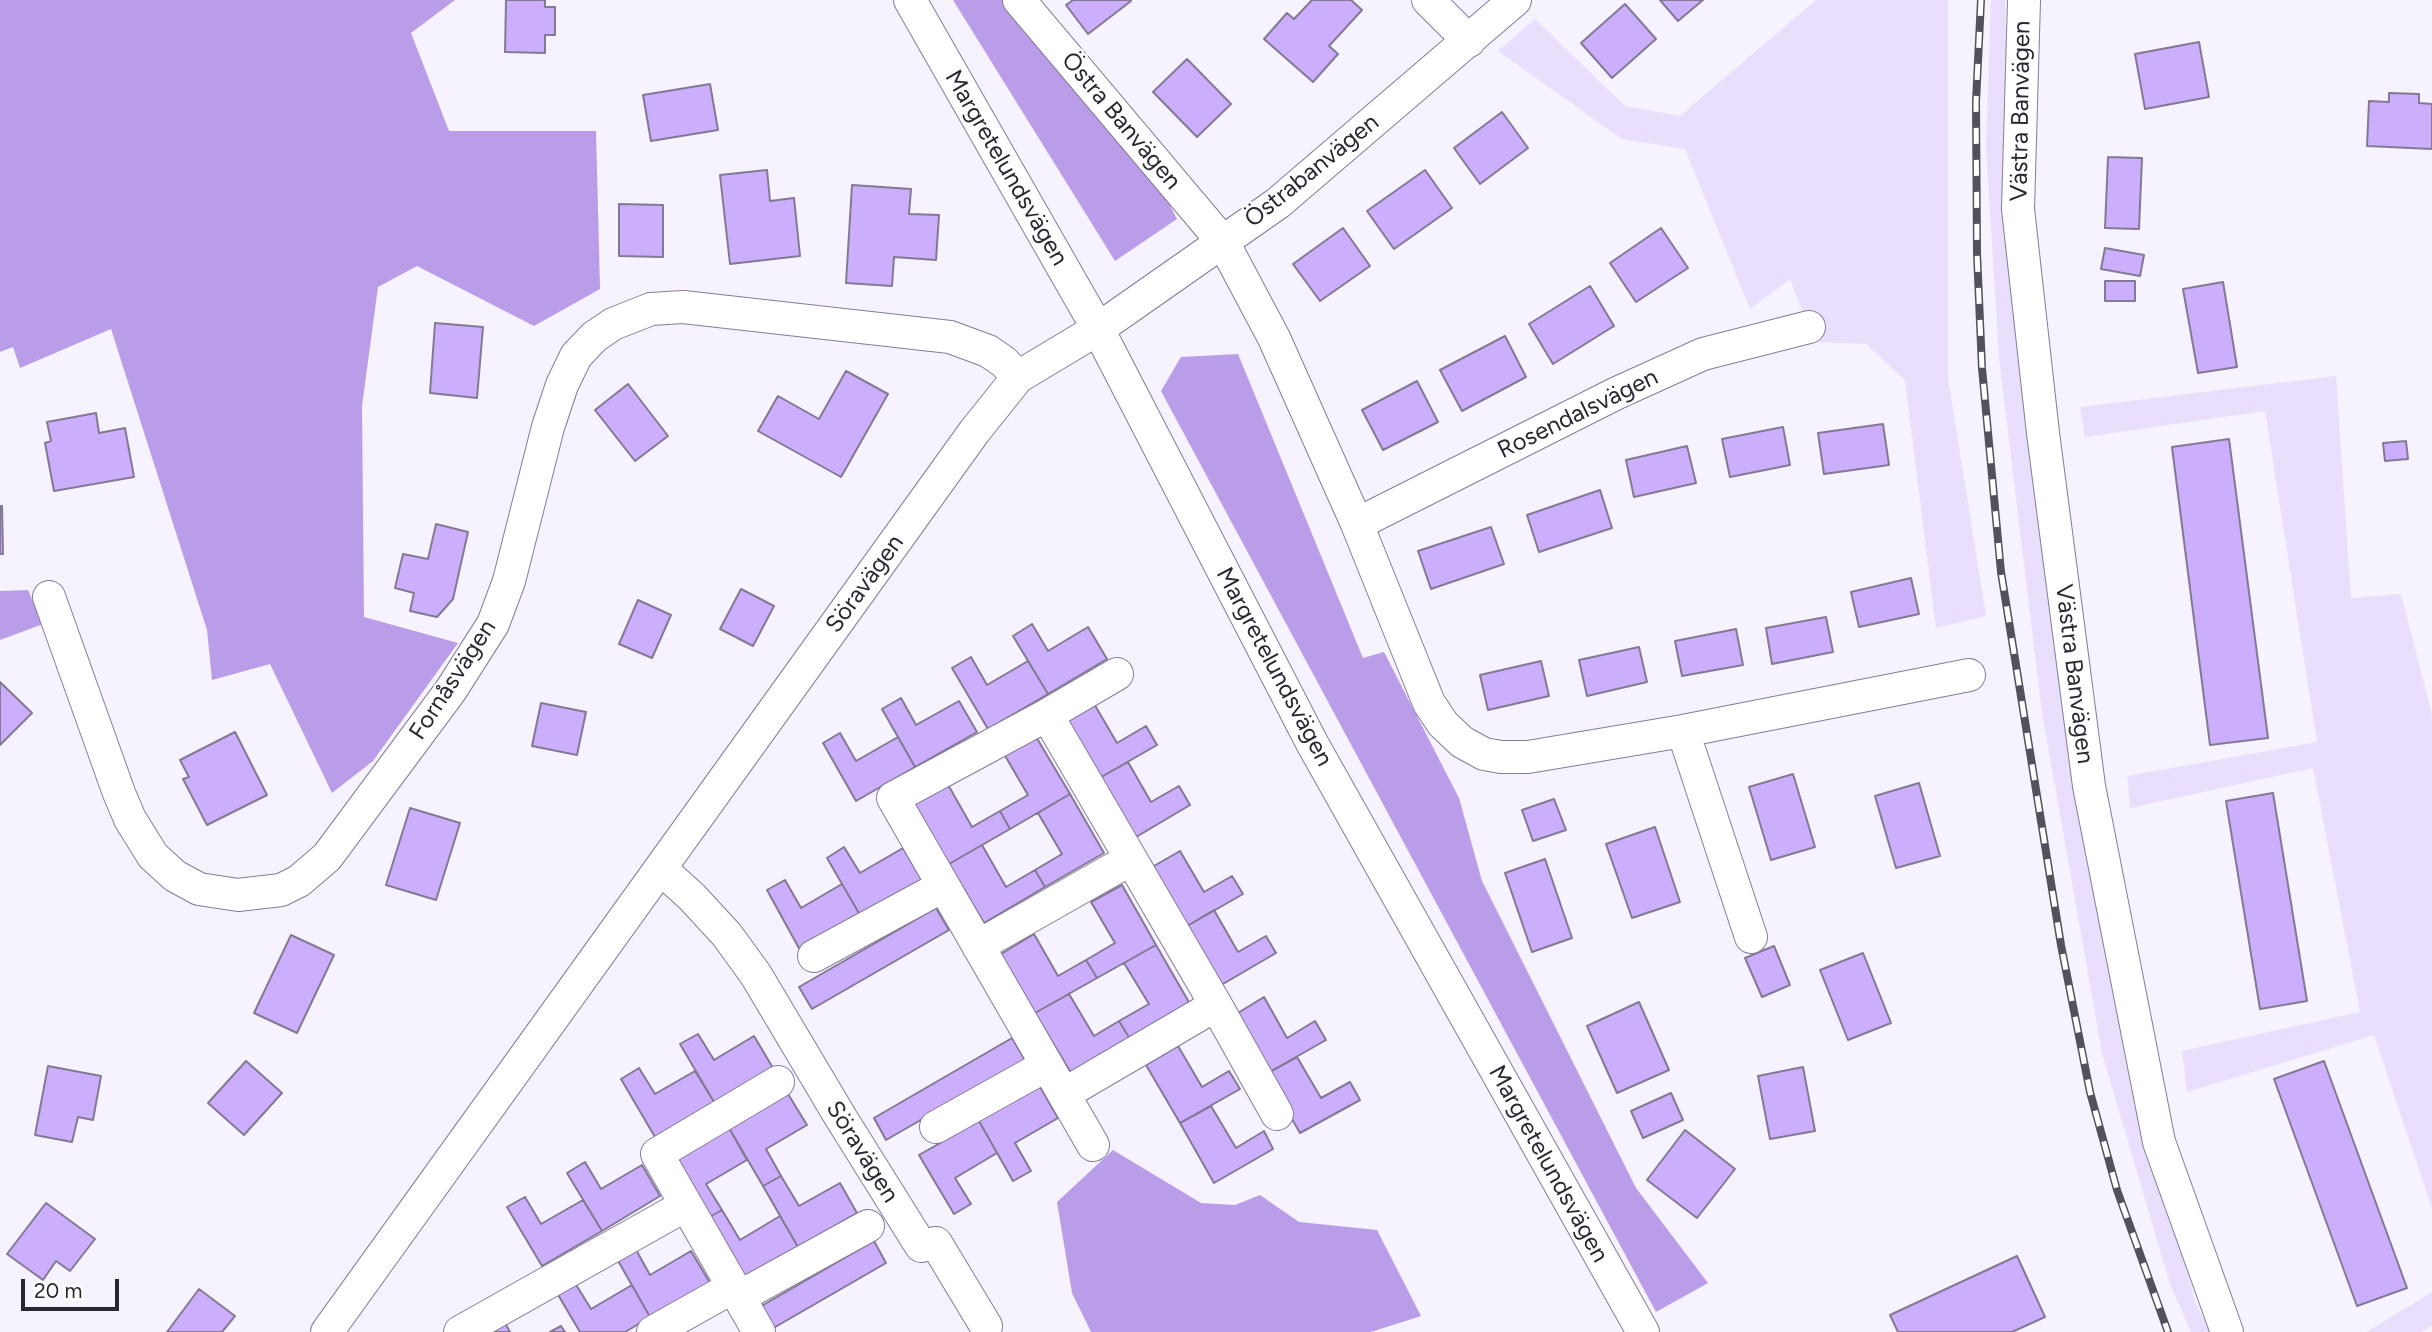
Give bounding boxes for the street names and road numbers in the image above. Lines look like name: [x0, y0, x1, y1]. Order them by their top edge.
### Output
street label: Västra Banvägen: [2005, 20, 2037, 202]
street label: Östra Banvägen: [1055, 46, 1187, 196]
street label: Margretelundsvägen: [938, 65, 1074, 271]
street label: Östrabanvägen: [1239, 108, 1385, 234]
street label: Rosendalsvägen: [1493, 363, 1663, 465]
street label: Söravägen: [820, 529, 910, 639]
street label: Margretelundsvägen: [1209, 563, 1339, 771]
street label: Västra Banvägen: [2049, 583, 2099, 765]
street label: Fornåsvägen: [404, 615, 502, 745]
street label: Margretelundsvägen: [1482, 1061, 1614, 1267]
street label: Söravägen: [820, 1096, 904, 1208]

